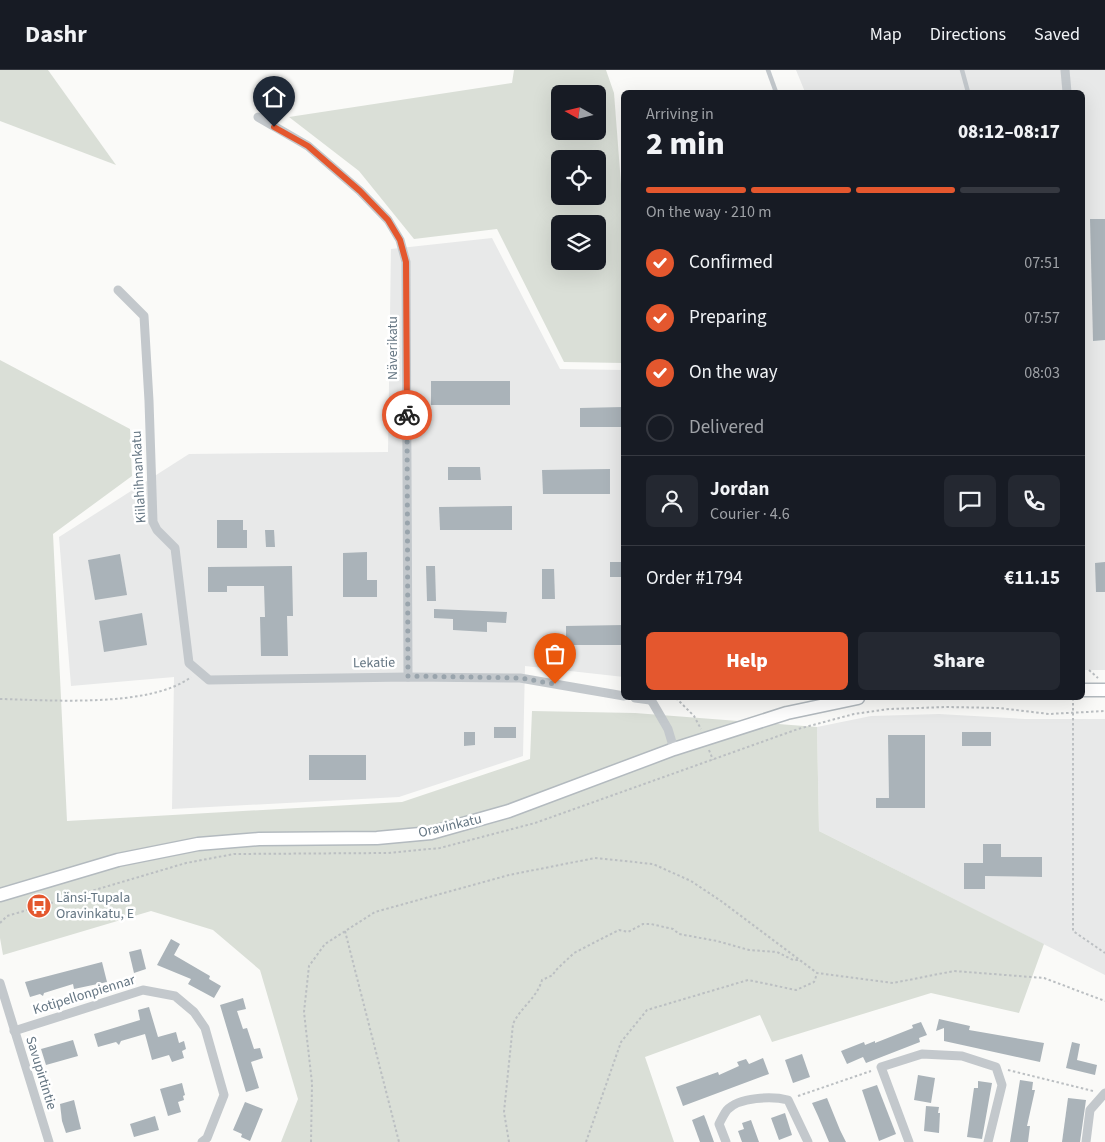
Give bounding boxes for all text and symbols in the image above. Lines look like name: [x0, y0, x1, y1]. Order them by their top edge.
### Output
text: Dashr: [25, 17, 87, 52]
text: Map: [870, 22, 902, 47]
text: Directions: [930, 22, 1006, 47]
text: Saved: [1034, 22, 1080, 47]
pin: [253, 76, 295, 127]
icon: home: [260, 83, 288, 111]
north arrow: [551, 85, 606, 140]
map controls: [551, 85, 606, 270]
text: Arriving in: [646, 103, 714, 125]
text: 08:12–08:17: [958, 119, 1060, 146]
text: 2 min: [646, 121, 725, 167]
button: locate: [551, 150, 606, 205]
text: On the way · 210 m: [646, 201, 771, 223]
button: layers: [551, 215, 606, 270]
icon: check: [646, 249, 674, 277]
text: Confirmed: [689, 249, 773, 276]
text: 07:51: [1024, 252, 1060, 274]
icon: check: [646, 304, 674, 332]
text: Preparing: [689, 304, 767, 331]
text: 07:57: [1024, 307, 1060, 329]
street label: Näverikatu: [383, 316, 403, 380]
icon: check: [646, 359, 674, 387]
text: On the way: [689, 359, 778, 386]
text: 08:03: [1024, 362, 1060, 384]
courier: [382, 390, 432, 440]
icon: bike: [393, 401, 421, 429]
text: Delivered: [689, 414, 764, 441]
street label: Kiilahihnankatu: [127, 430, 151, 524]
button: person: [646, 475, 698, 527]
button: chat: [944, 475, 996, 527]
button: phone: [1008, 475, 1060, 527]
text: Jordan: [710, 476, 769, 503]
text: Courier · 4.6: [710, 503, 790, 525]
text: Order #1794: [646, 565, 743, 592]
text: €11.15: [1004, 565, 1060, 592]
button: Help: [646, 632, 848, 690]
button: Share: [858, 632, 1060, 690]
pin: [534, 633, 576, 684]
icon: bag: [541, 640, 569, 668]
street label: Lekatie: [353, 653, 395, 673]
street label: Oravinkatu: [416, 809, 484, 843]
place label: Länsi-Tupala Oravinkatu, E: [56, 888, 134, 924]
bus stop icon: Länsi-Tupala Oravinkatu, E: [26, 893, 52, 919]
street label: Kotipellonpiennar: [30, 970, 138, 1020]
street label: Savupirtintie: [20, 1034, 62, 1112]

